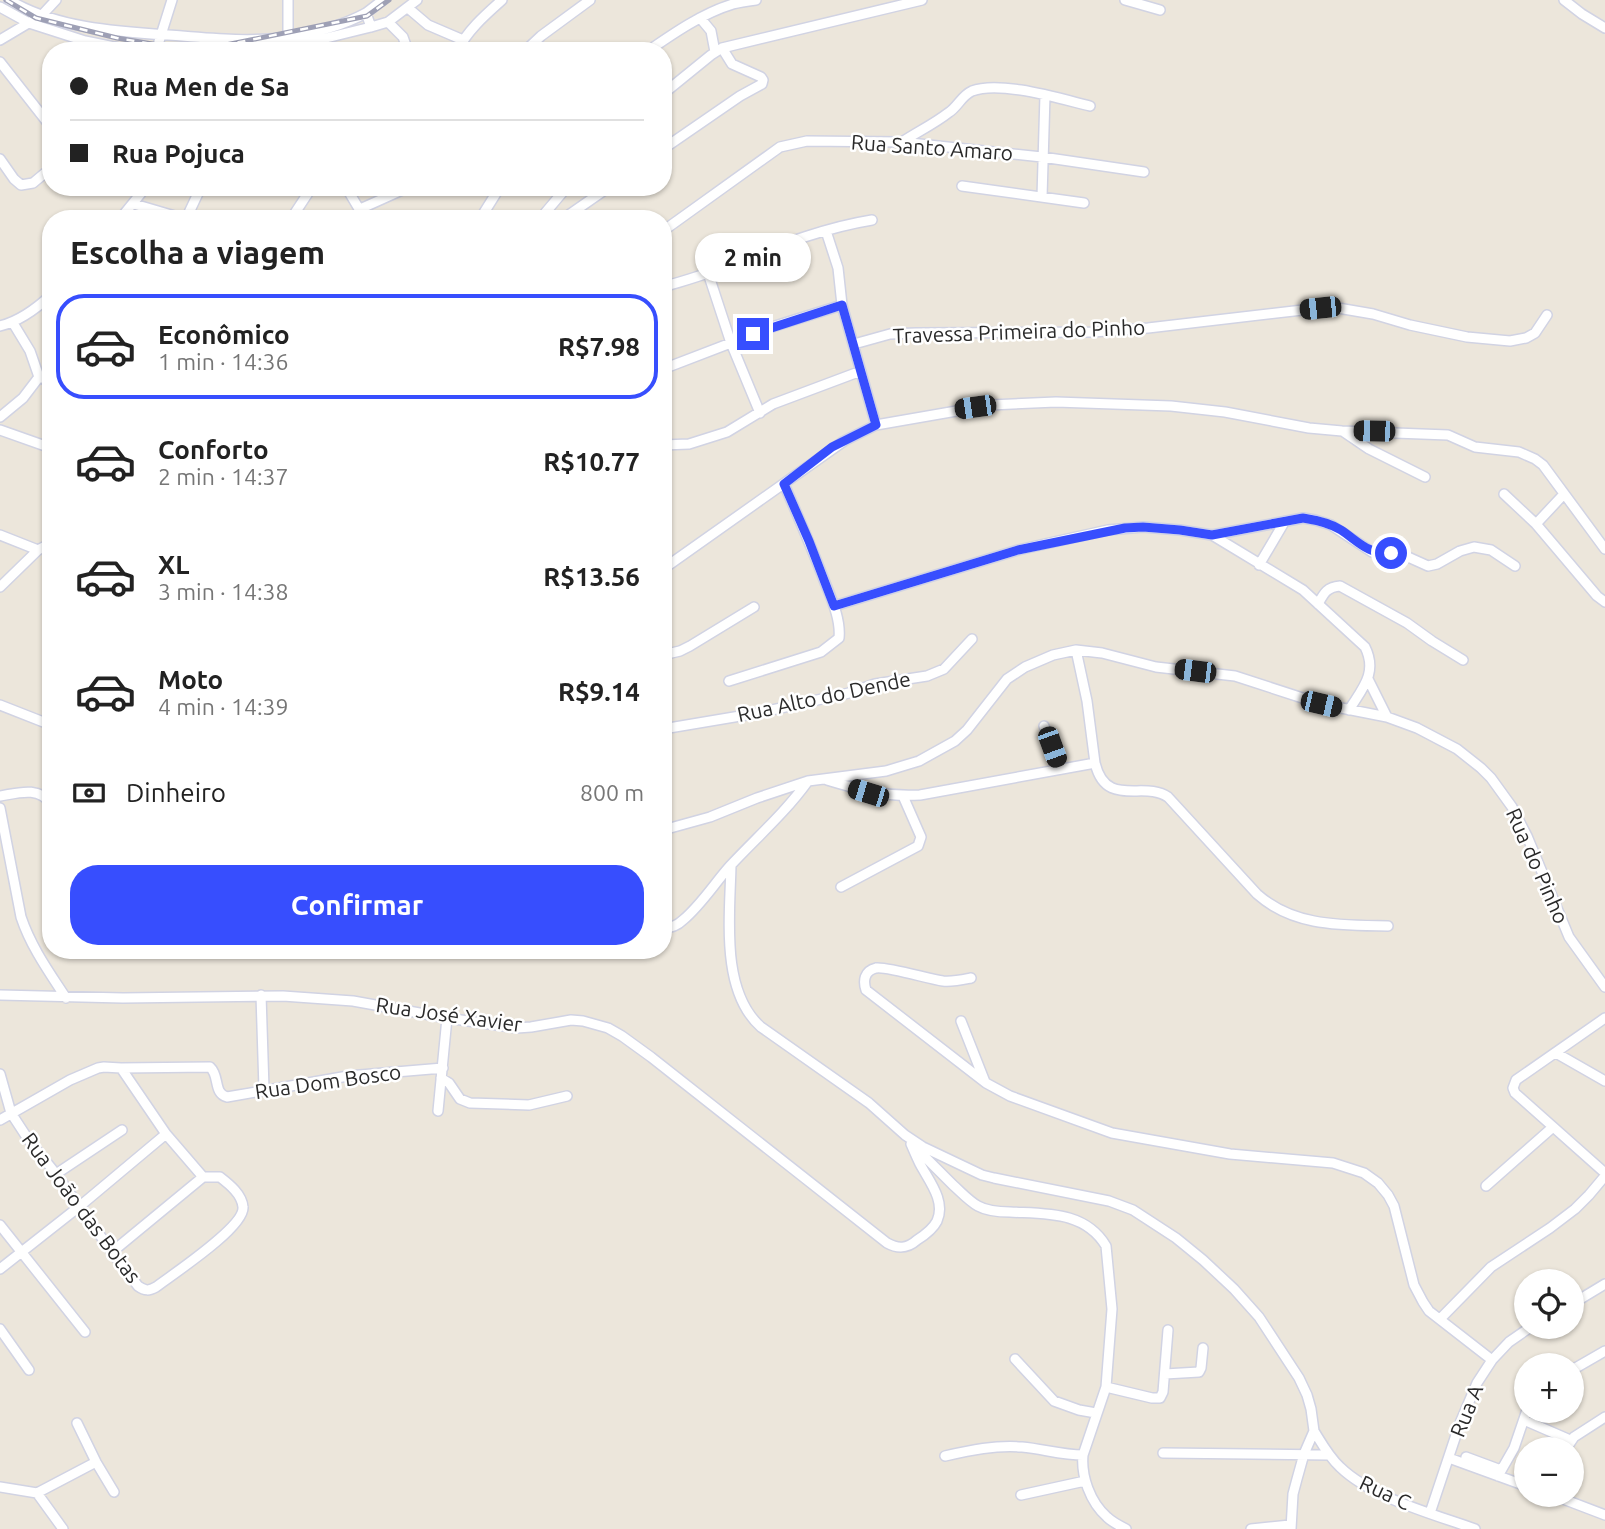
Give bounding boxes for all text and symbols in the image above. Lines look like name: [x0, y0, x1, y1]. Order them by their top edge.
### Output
text: Rua Men de Sa: [112, 72, 290, 101]
street label: Rua Santo Amaro: [850, 129, 1014, 165]
text: Rua Pojuca: [112, 139, 245, 168]
callout: 2 min: [695, 232, 811, 282]
text: Escolha a viagem: [70, 234, 325, 270]
text: 2 min: [724, 245, 782, 270]
car: [1299, 295, 1342, 321]
icon: car: [74, 315, 137, 378]
street label: Travessa Primeira do Pinho: [892, 315, 1146, 347]
route end: [737, 318, 769, 350]
text: Econômico: [158, 320, 290, 349]
text: R$7.98: [558, 332, 640, 361]
text: 1 min · 14:36: [158, 349, 289, 374]
car: [953, 394, 998, 420]
car: [1353, 420, 1396, 442]
icon: car: [74, 430, 137, 493]
text: Conforto: [158, 435, 269, 464]
text: R$10.77: [543, 447, 640, 476]
text: 2 min · 14:37: [158, 464, 289, 489]
route start: [1375, 537, 1407, 569]
icon: car: [74, 545, 137, 608]
text: XL: [158, 550, 189, 579]
text: R$13.56: [543, 562, 640, 591]
text: 3 min · 14:38: [158, 579, 289, 604]
car: [1173, 658, 1218, 684]
icon: car: [74, 660, 137, 723]
text: Moto: [158, 665, 223, 694]
street label: Rua Alto do Dende: [735, 666, 913, 726]
text: R$9.14: [558, 677, 640, 706]
car: [1299, 689, 1344, 719]
text: 4 min · 14:39: [158, 694, 289, 719]
car: [1035, 724, 1070, 770]
icon: cash: [70, 774, 108, 812]
car: [845, 777, 892, 809]
text: Dinheiro: [126, 778, 226, 807]
text: 800 m: [580, 780, 644, 805]
street label: Rua do Pinho: [1502, 804, 1574, 927]
button: Confirmar: [70, 865, 644, 945]
street label: Rua José Xavier: [375, 992, 524, 1036]
street label: Rua Dom Bosco: [253, 1059, 403, 1103]
street label: Rua João das Botas: [17, 1128, 146, 1287]
map controls: [1514, 1269, 1584, 1507]
button: locate: [1514, 1269, 1584, 1339]
button: +: [1514, 1353, 1584, 1423]
street label: Rua A: [1445, 1381, 1488, 1440]
button: −: [1514, 1437, 1584, 1507]
street label: Rua C: [1356, 1470, 1415, 1514]

